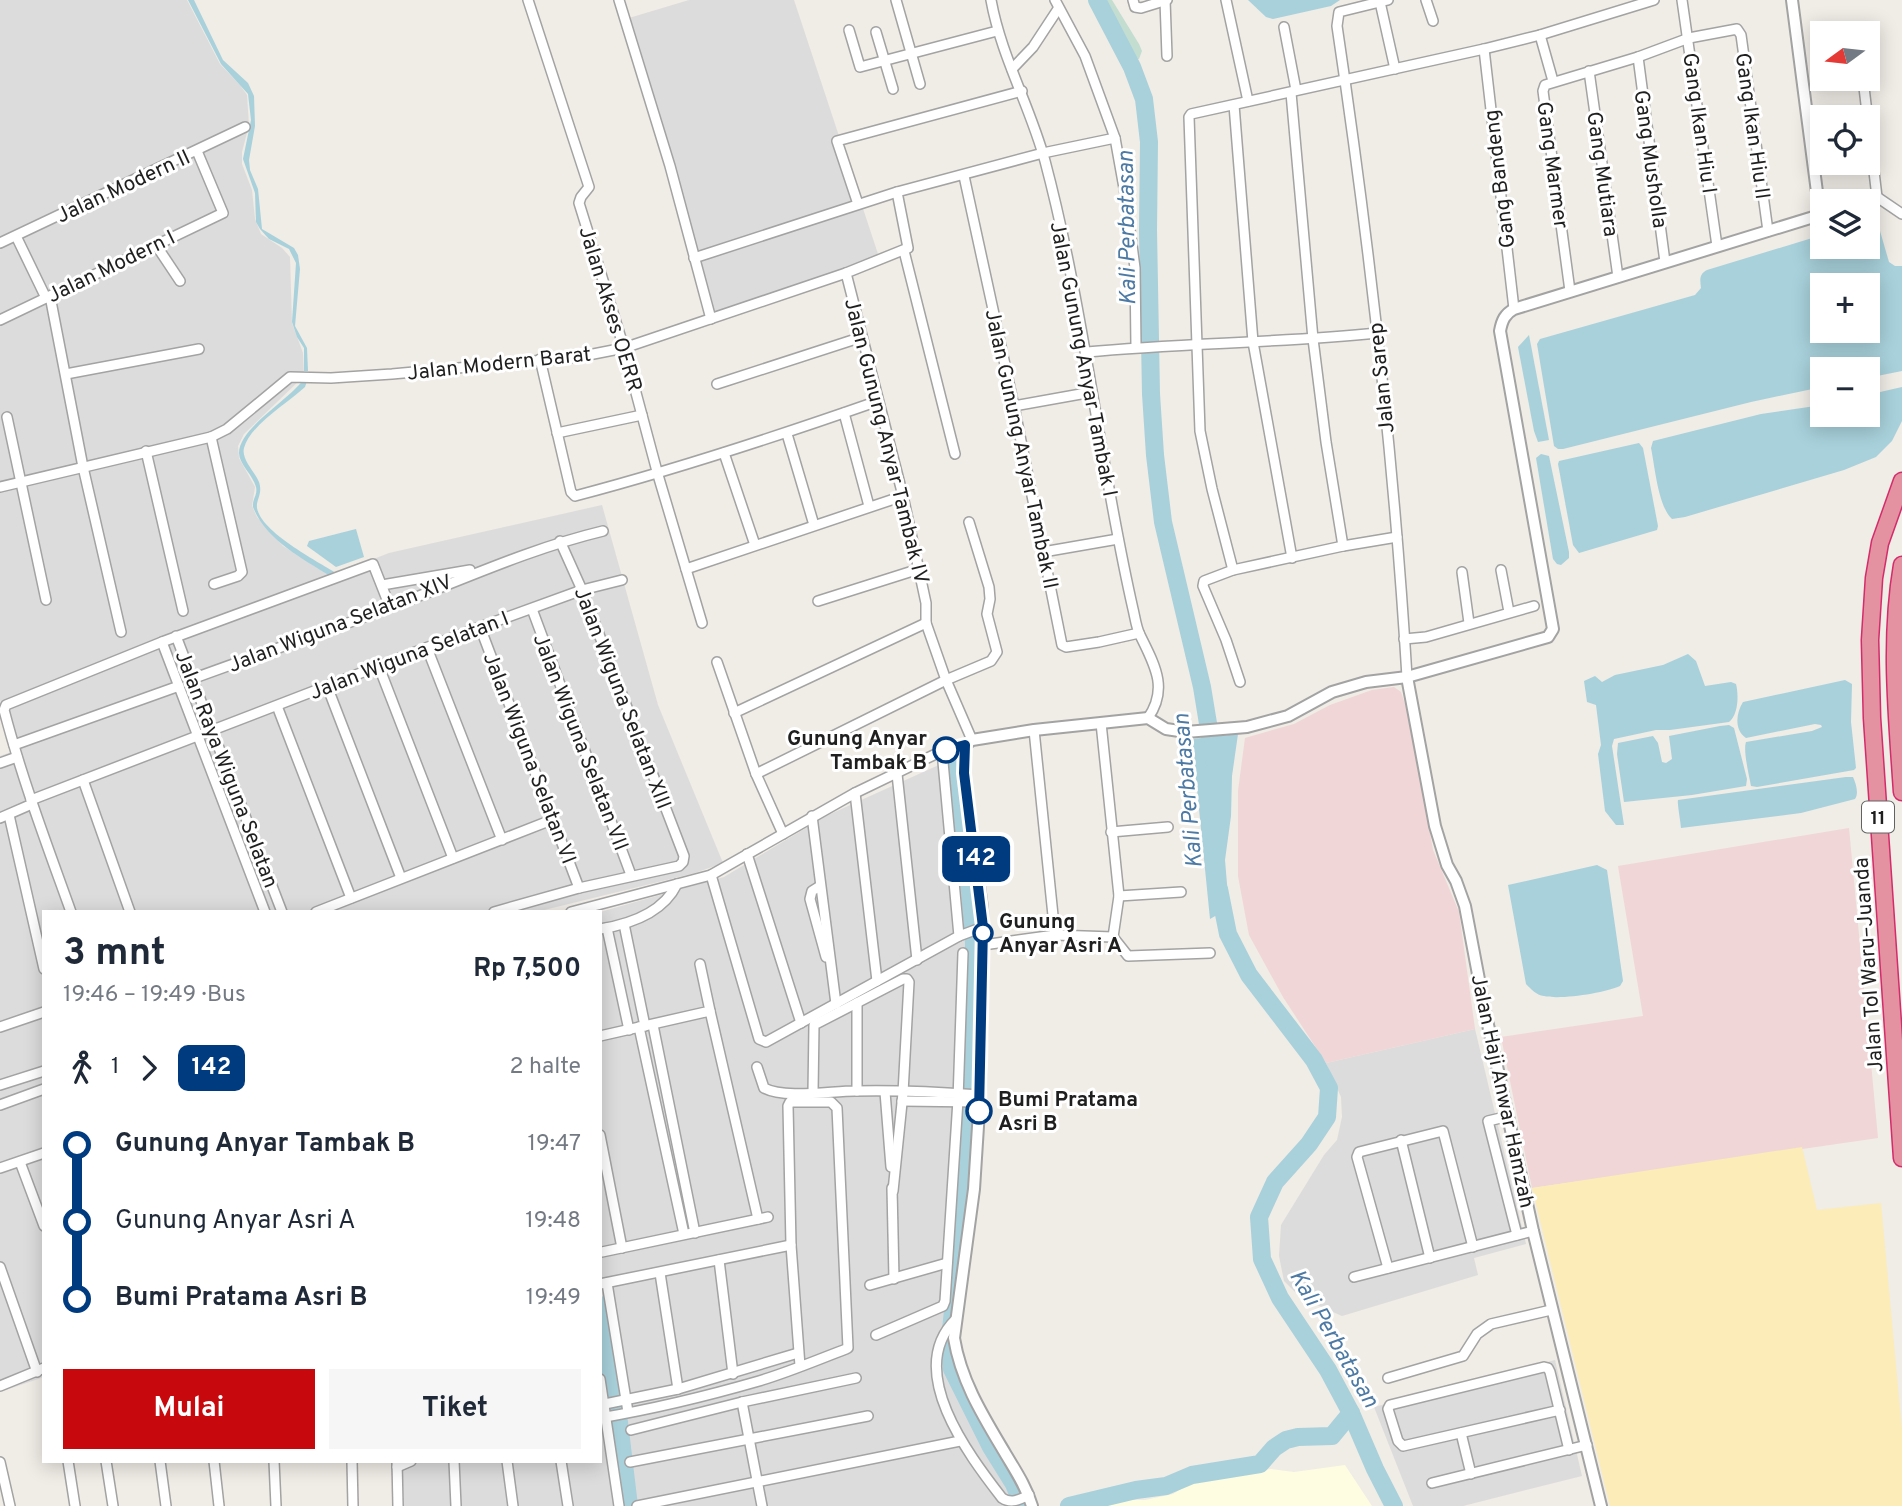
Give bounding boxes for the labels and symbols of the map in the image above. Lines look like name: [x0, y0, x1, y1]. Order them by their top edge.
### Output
north arrow: [1810, 21, 1880, 91]
street label: Gang Ikan Hiu I: [1675, 51, 1722, 195]
street label: Gang Ikan Hiu II: [1728, 51, 1775, 201]
street label: Gang Musholla: [1626, 88, 1673, 230]
street label: Gang Marmer: [1529, 100, 1574, 231]
street label: Gang Bandeng: [1479, 108, 1522, 250]
street label: Gang Mutiara: [1579, 110, 1624, 239]
street label: Jalan Modern II: [52, 144, 195, 230]
water label: Kali Perbatasan: [1113, 150, 1144, 306]
street label: Jalan Gunung Anyar Tambak I: [1043, 219, 1122, 499]
street label: Jalan Akses OERR: [572, 224, 648, 395]
street label: Jalan Modern I: [43, 225, 180, 310]
street label: Jalan Gunung Anyar Tambak IV: [837, 296, 934, 587]
street label: Jalan Gunung Anyar Tambak II: [978, 307, 1063, 592]
street label: Jalan Sarep: [1363, 321, 1402, 434]
street label: Jalan Modern Barat: [406, 341, 593, 388]
street label: Jalan Wiguna Selatan XIV: [225, 569, 456, 680]
street label: Jalan Wiguna Selatan XIII: [567, 584, 676, 813]
street label: Jalan Wiguna Selatan I: [306, 606, 513, 707]
street label: Jalan Wiguna Selatan VII: [528, 629, 634, 855]
street label: Jalan Raya Wiguna Selatan: [168, 647, 283, 892]
street label: Jalan Wiguna Selatan VI: [478, 648, 582, 868]
water label: Kali Perbatasan: [1168, 712, 1211, 869]
place label: Gunung Anyar Tambak B: [787, 726, 927, 777]
marker: Gunung Anyar Tambak B: [933, 737, 959, 763]
road number: 11: [1862, 802, 1894, 832]
line badge: 142: [936, 836, 1016, 882]
street label: Jalan Tol Waru–Juanda: [1849, 856, 1890, 1073]
place label: Gunung Anyar Asri A: [999, 909, 1122, 960]
marker: Gunung Anyar Asri A: [973, 923, 993, 943]
street label: Jalan Haji Anwar Hamzah: [1464, 972, 1540, 1211]
place label: Bumi Pratama Asri B: [998, 1087, 1138, 1138]
marker: Bumi Pratama Asri B: [966, 1098, 992, 1124]
water label: Kali Perbatasan: [1282, 1265, 1384, 1414]

